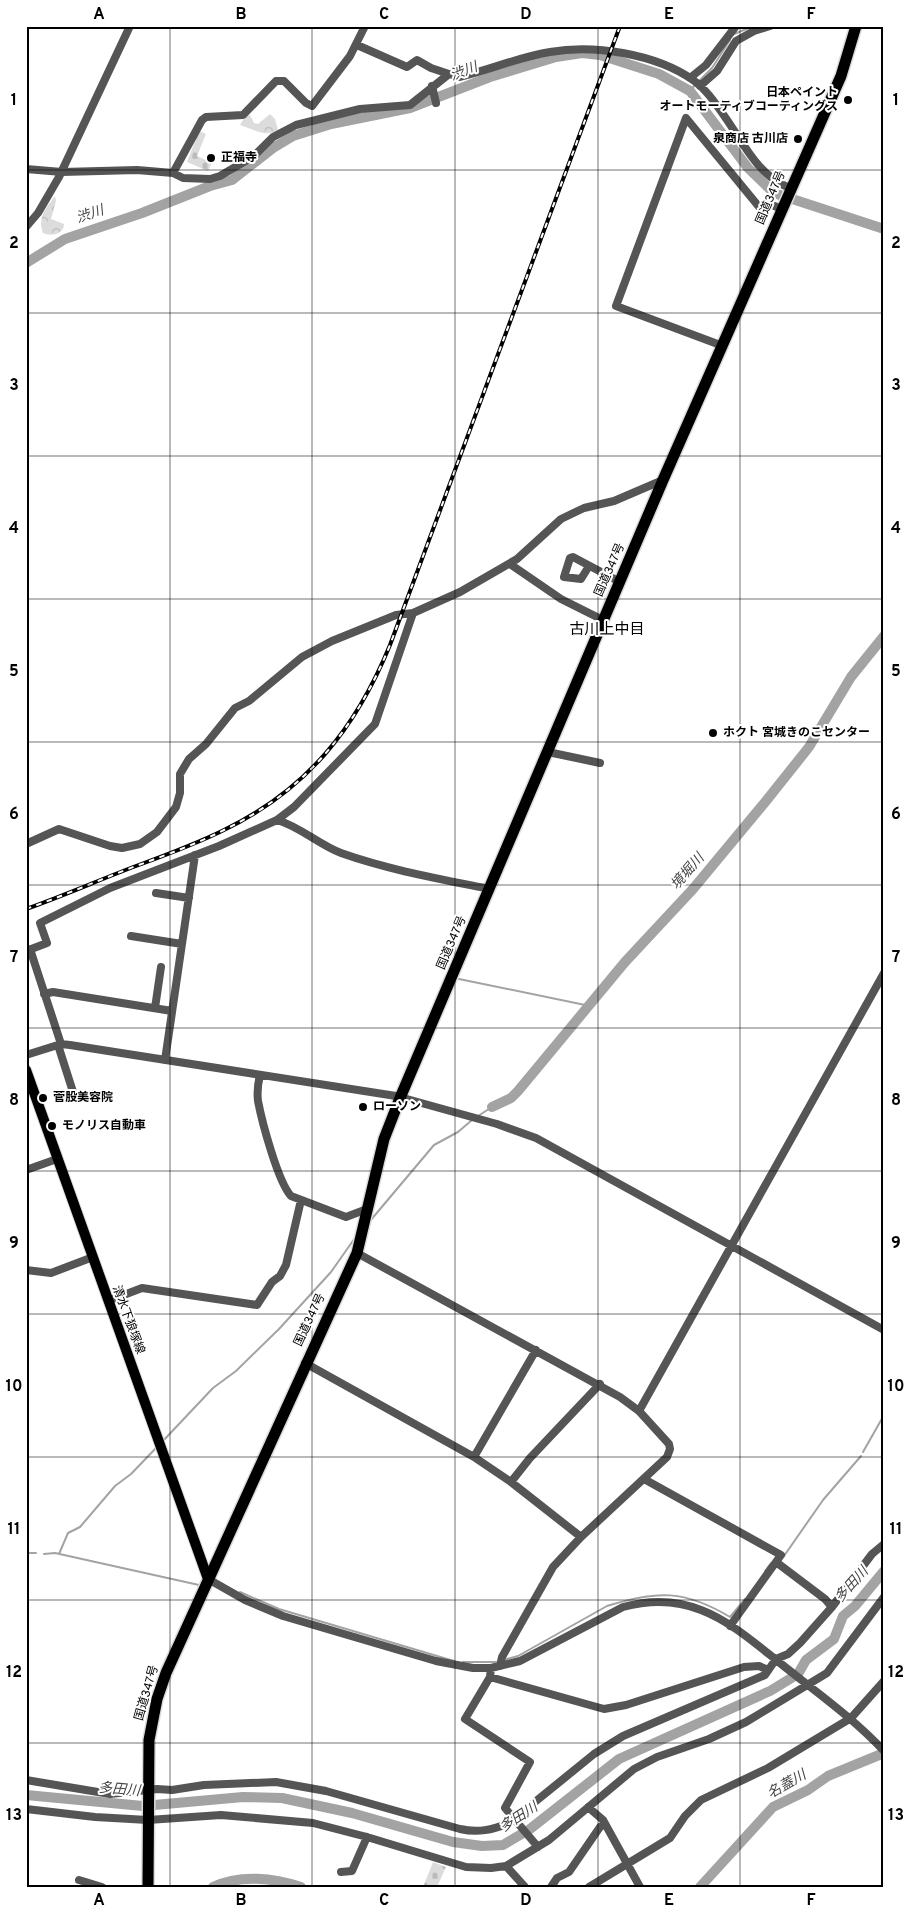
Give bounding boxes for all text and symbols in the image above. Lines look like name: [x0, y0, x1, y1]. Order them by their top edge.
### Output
text: A: [93, 5, 105, 25]
text: B: [235, 5, 247, 25]
text: C: [379, 5, 389, 25]
text: D: [520, 5, 532, 25]
text: E: [664, 5, 674, 25]
text: F: [806, 5, 816, 25]
water label: 渋川: [448, 58, 482, 85]
place label: 日本ペイント オートモーティブコーティングス: [659, 85, 838, 115]
text: 1: [11, 91, 17, 111]
text: 1: [893, 91, 899, 111]
marker: 日本ペイント オートモーティブコーティングス: [842, 94, 854, 106]
place label: 泉商店 古川店: [713, 131, 788, 147]
marker: 泉商店 古川店: [792, 133, 804, 145]
place label: 正福寺: [221, 150, 257, 166]
marker: 正福寺: [205, 152, 217, 164]
street label: 国道347号: [753, 169, 789, 227]
water label: 渋川: [74, 202, 108, 228]
text: 2: [9, 234, 19, 254]
text: 2: [891, 234, 901, 254]
text: 3: [9, 376, 19, 396]
text: 3: [891, 376, 901, 396]
text: 4: [9, 519, 19, 539]
text: 4: [891, 519, 901, 539]
street label: 国道347号: [591, 541, 629, 599]
district label: 古川上中目: [569, 621, 645, 640]
text: 5: [9, 662, 19, 682]
text: 5: [891, 662, 901, 682]
place label: ホクト 宮城きのこセンター: [723, 725, 870, 741]
marker: ホクト 宮城きのこセンター: [707, 727, 719, 739]
text: 6: [9, 805, 19, 825]
text: 6: [891, 805, 901, 825]
water label: 境堀川: [668, 849, 710, 893]
street label: 国道347号: [434, 914, 470, 972]
text: 7: [10, 948, 18, 968]
text: 7: [892, 948, 900, 968]
place label: 菅股美容院: [53, 1090, 113, 1106]
text: 8: [9, 1091, 19, 1111]
text: 8: [891, 1091, 901, 1111]
marker: 菅股美容院: [37, 1092, 49, 1104]
place label: ローソン: [373, 1099, 421, 1115]
marker: ローソン: [357, 1101, 369, 1113]
place label: モノリス自動車: [62, 1118, 146, 1134]
marker: モノリス自動車: [46, 1120, 58, 1132]
text: 9: [9, 1234, 19, 1254]
text: 9: [891, 1234, 901, 1254]
street label: 清水下狼塚線: [108, 1283, 148, 1357]
street label: 国道347号: [291, 1291, 329, 1349]
text: 10: [6, 1377, 22, 1397]
text: 10: [888, 1377, 904, 1397]
text: 11: [8, 1520, 20, 1540]
text: 11: [890, 1520, 902, 1540]
water label: 多田川: [832, 1562, 874, 1606]
text: 12: [6, 1663, 22, 1683]
street label: 国道347号: [131, 1663, 163, 1723]
text: 12: [888, 1663, 904, 1683]
water label: 名蓋川: [765, 1766, 811, 1803]
water label: 多田川: [97, 1780, 143, 1800]
water label: 多田川: [497, 1798, 543, 1837]
text: 13: [6, 1806, 22, 1826]
text: 13: [888, 1806, 904, 1826]
text: A: [93, 1891, 105, 1911]
text: B: [235, 1891, 247, 1911]
text: C: [379, 1891, 389, 1911]
text: D: [520, 1891, 532, 1911]
text: E: [664, 1891, 674, 1911]
text: F: [806, 1891, 816, 1911]

